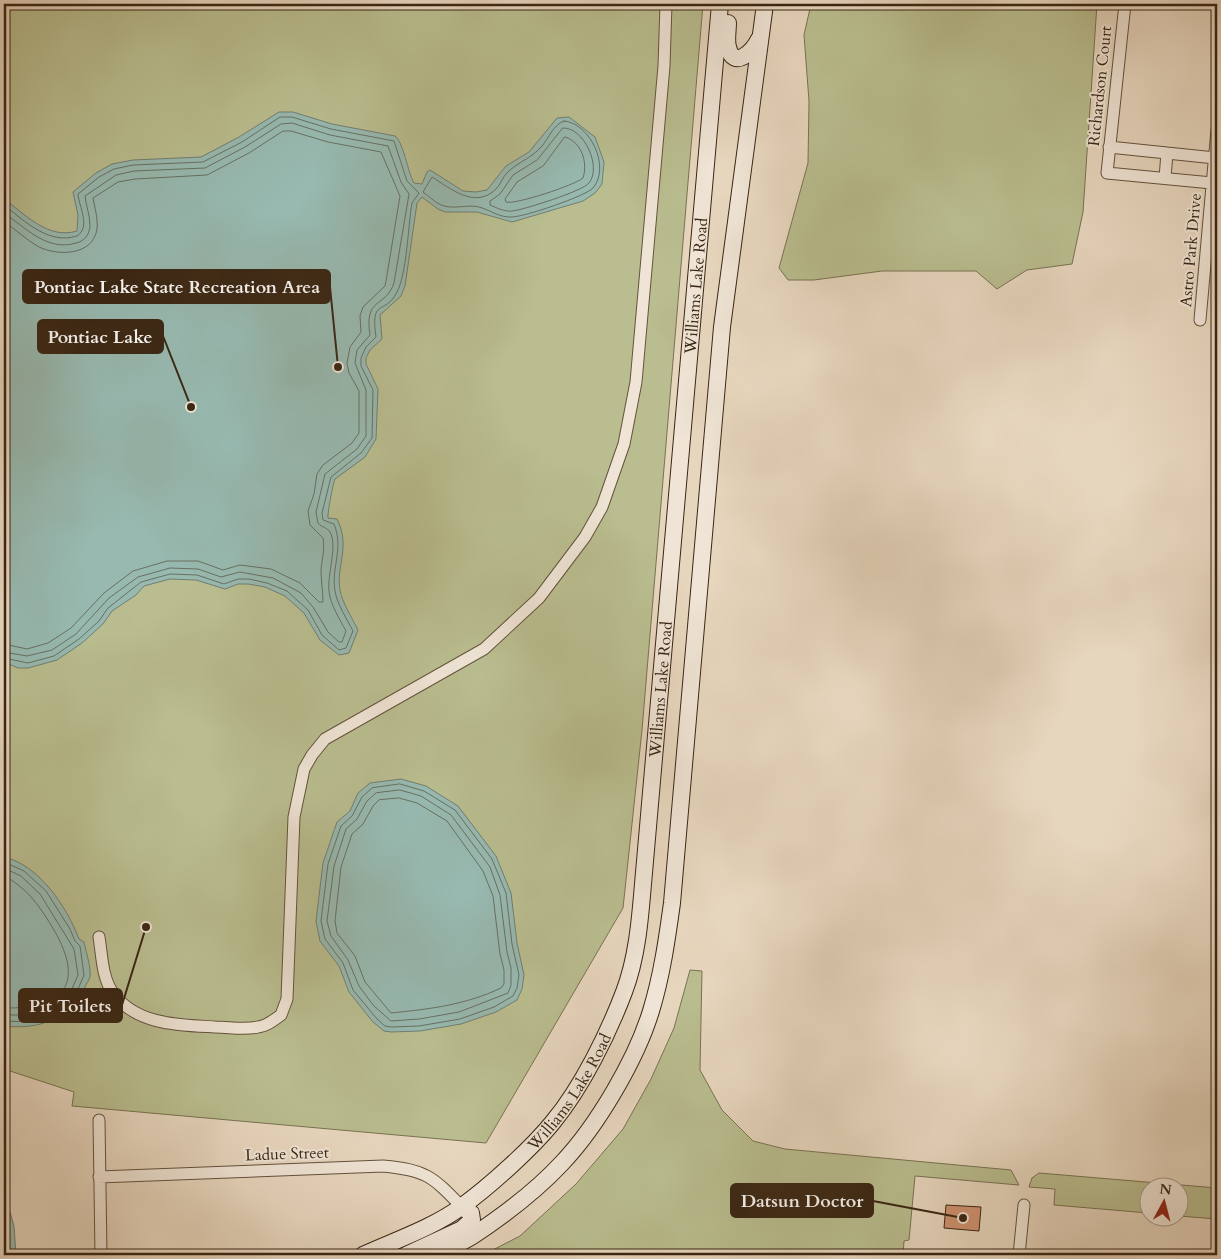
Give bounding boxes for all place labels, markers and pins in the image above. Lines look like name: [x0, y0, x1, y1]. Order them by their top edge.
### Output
callout: Pontiac Lake State Recreation Area: [23, 270, 330, 303]
callout: Pontiac Lake: [38, 320, 163, 353]
callout: Pit Toilets: [19, 989, 122, 1022]
callout: Datsun Doctor: [731, 1184, 873, 1217]

